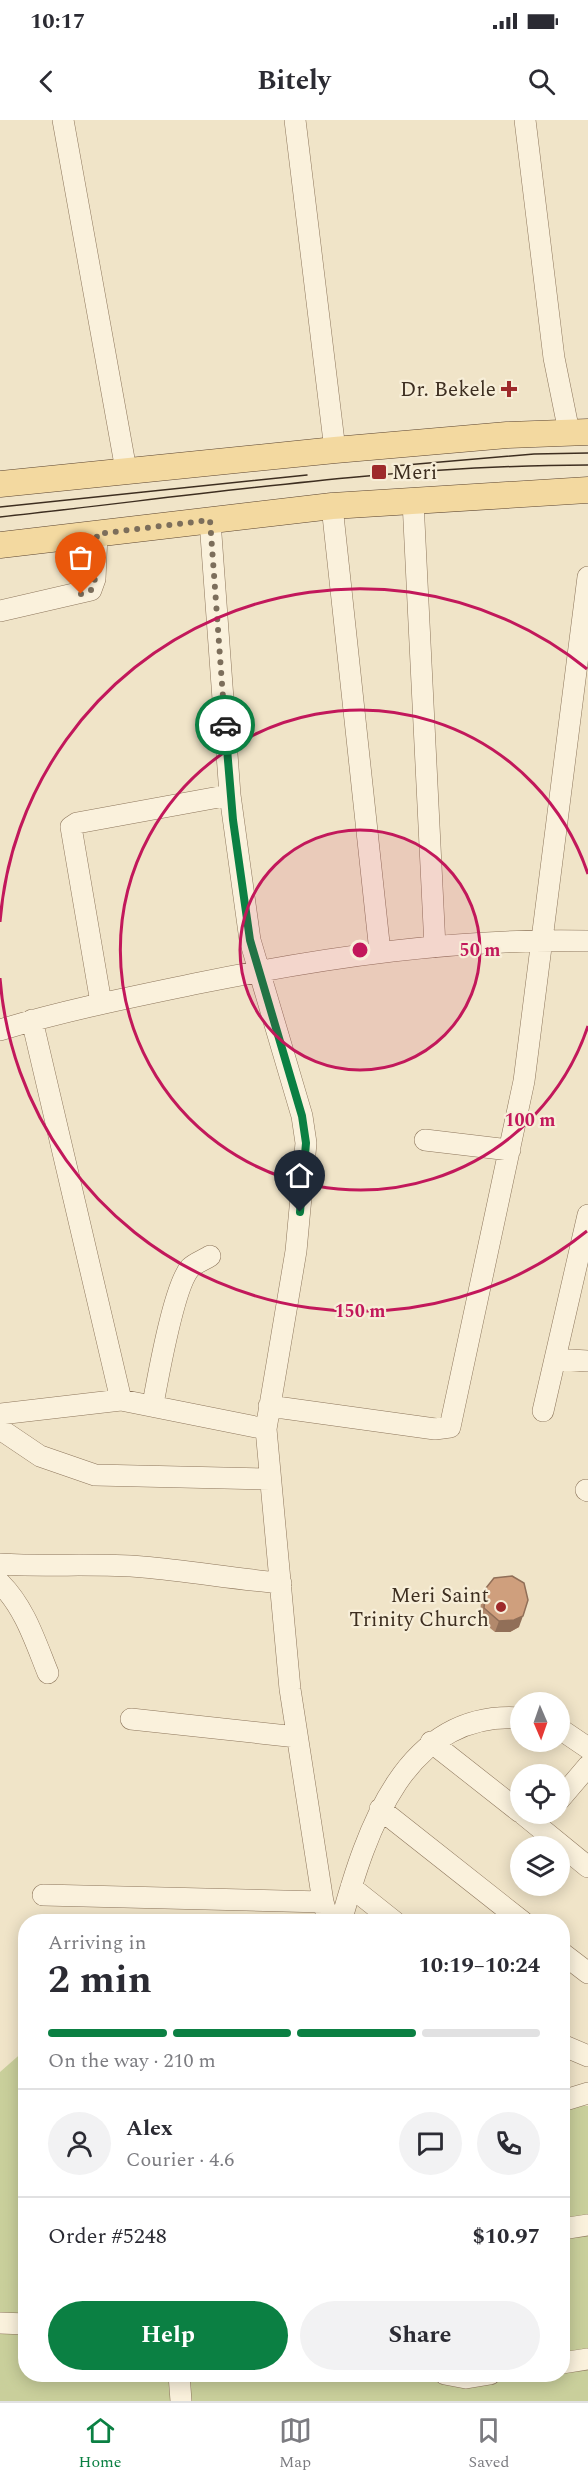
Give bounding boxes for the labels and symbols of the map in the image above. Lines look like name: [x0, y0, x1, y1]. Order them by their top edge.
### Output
place label: Dr. Bekele: [400, 374, 496, 406]
marker: Dr. Bekele: [500, 380, 518, 398]
place label: Meri: [392, 457, 437, 489]
marker: Meri: [370, 463, 388, 481]
pin: [55, 532, 106, 594]
courier: [195, 695, 255, 755]
text: 50 m: [460, 937, 500, 964]
centre of rings: [350, 940, 370, 960]
text: 100 m: [504, 1107, 556, 1134]
pin: [274, 1150, 325, 1212]
text: 150 m: [334, 1298, 386, 1325]
place label: Meri Saint Trinity Church: [349, 1580, 489, 1636]
marker: Meri Saint Trinity Church: [494, 1600, 508, 1614]
north arrow: [510, 1692, 570, 1752]

